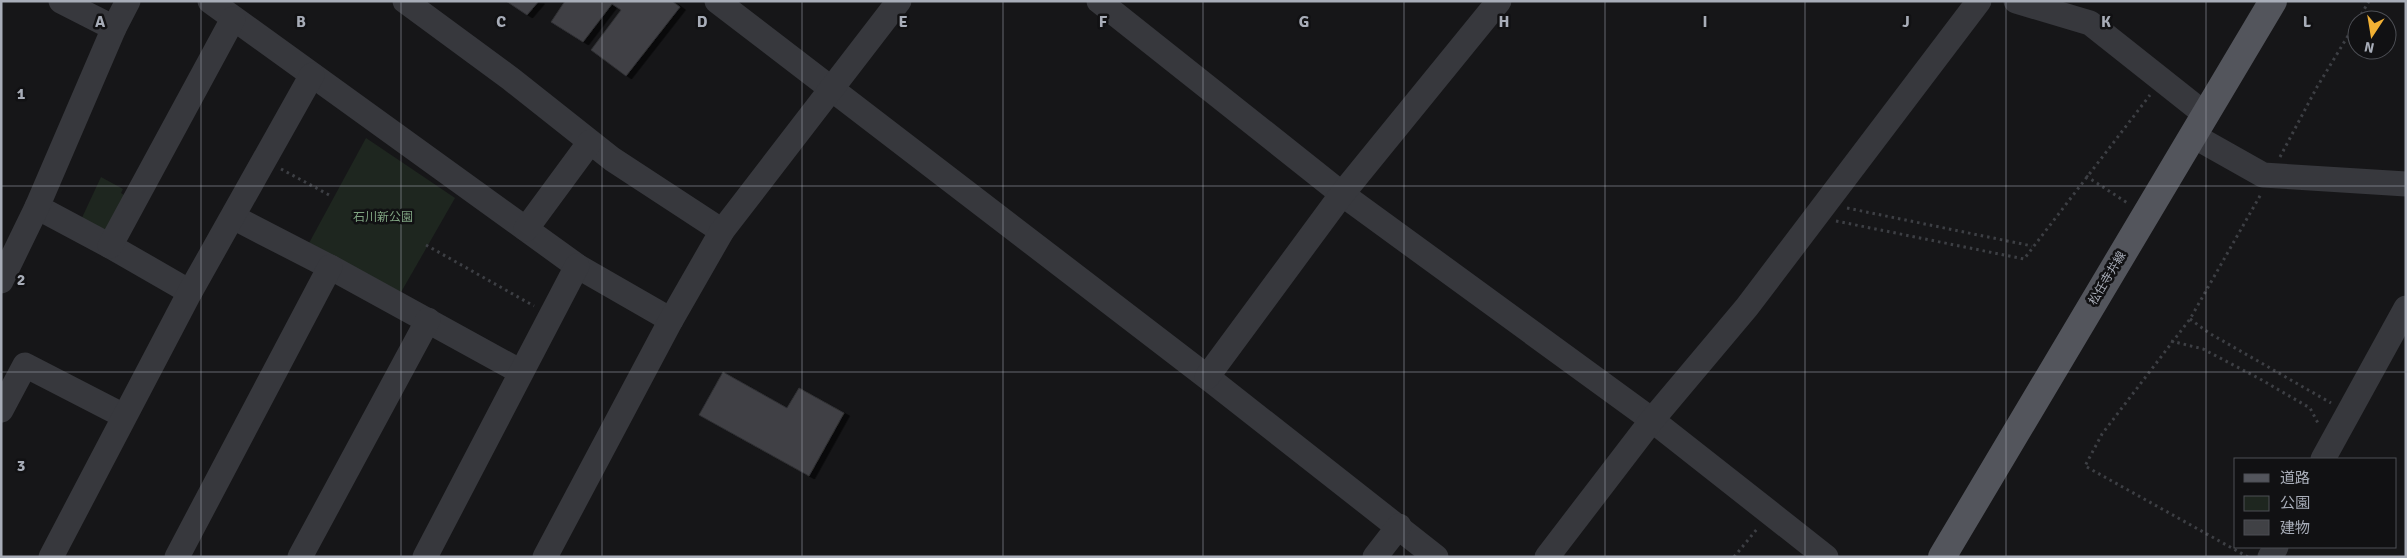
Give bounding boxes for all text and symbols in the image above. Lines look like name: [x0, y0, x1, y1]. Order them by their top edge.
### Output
north arrow: [2347, 10, 2397, 60]
text: A: [95, 12, 106, 32]
text: B: [296, 12, 306, 32]
text: C: [496, 12, 506, 32]
text: D: [697, 12, 708, 32]
text: E: [898, 12, 908, 32]
text: F: [1099, 12, 1108, 32]
text: G: [1299, 12, 1309, 32]
text: H: [1499, 12, 1509, 32]
text: I: [1702, 12, 1708, 32]
text: J: [1902, 12, 1910, 32]
text: K: [2101, 12, 2111, 32]
text: L: [2303, 12, 2312, 32]
text: N: [2363, 38, 2376, 57]
text: 1: [17, 84, 26, 104]
park label: 石川新公園: [353, 210, 413, 225]
street label: 松任寺井線: [2086, 249, 2129, 308]
text: 2: [17, 270, 25, 290]
text: 3: [17, 456, 25, 476]
legend: [2234, 458, 2397, 548]
text: 道路: [2280, 469, 2310, 487]
text: 公園: [2280, 494, 2310, 512]
text: 建物: [2280, 519, 2310, 537]

